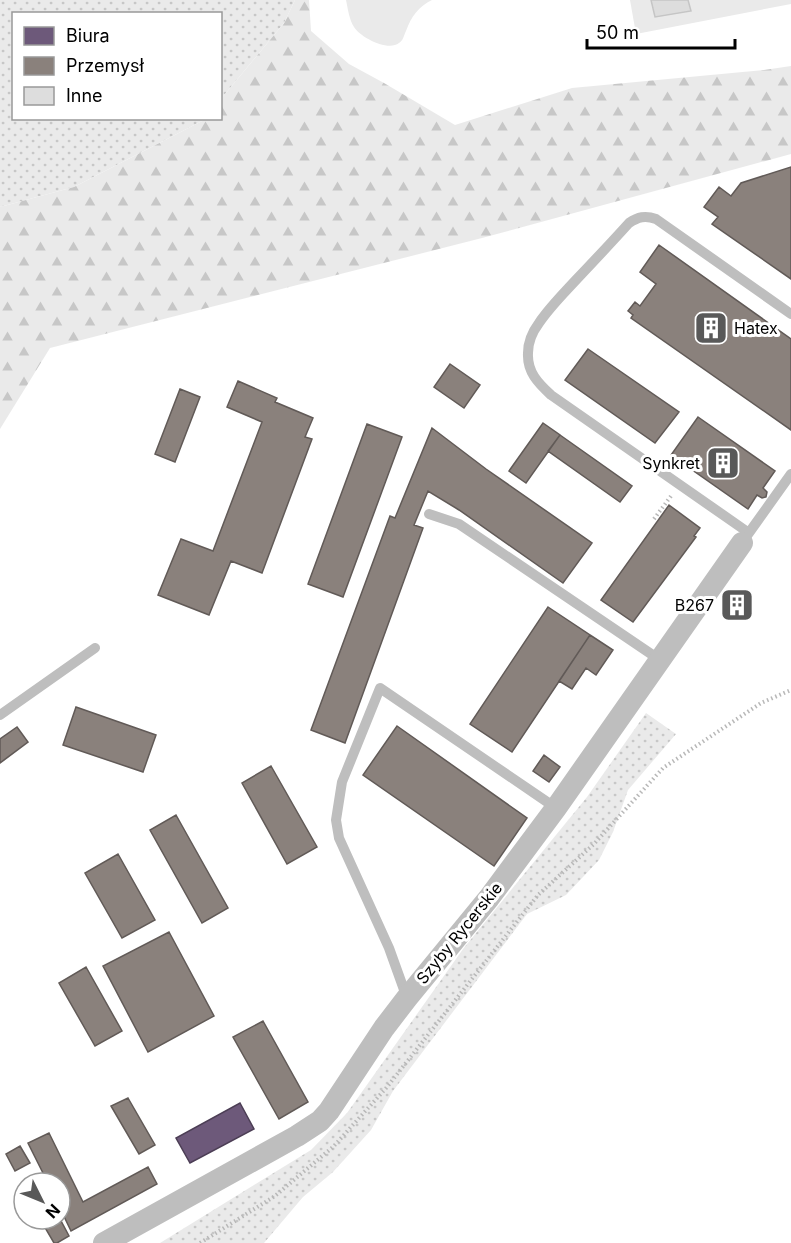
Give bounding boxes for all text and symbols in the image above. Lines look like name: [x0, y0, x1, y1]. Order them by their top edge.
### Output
legend: [12, 12, 222, 120]
scale bar: [587, 12, 736, 50]
text: 50 m: [596, 22, 639, 43]
text: Biura: [66, 25, 110, 46]
text: Przemysł: [66, 55, 145, 76]
text: Inne: [66, 85, 103, 106]
building icon: Hatex: [693, 310, 729, 346]
place label: Hatex: [734, 318, 778, 338]
building icon: Synkret: [705, 445, 741, 481]
place label: Synkret: [642, 453, 700, 473]
building icon: B267: [719, 587, 755, 623]
place label: B267: [675, 595, 714, 615]
street label: Szyby Rycerskie: [412, 878, 506, 988]
north arrow: [12, 1171, 72, 1231]
text: N: [41, 1200, 64, 1223]

